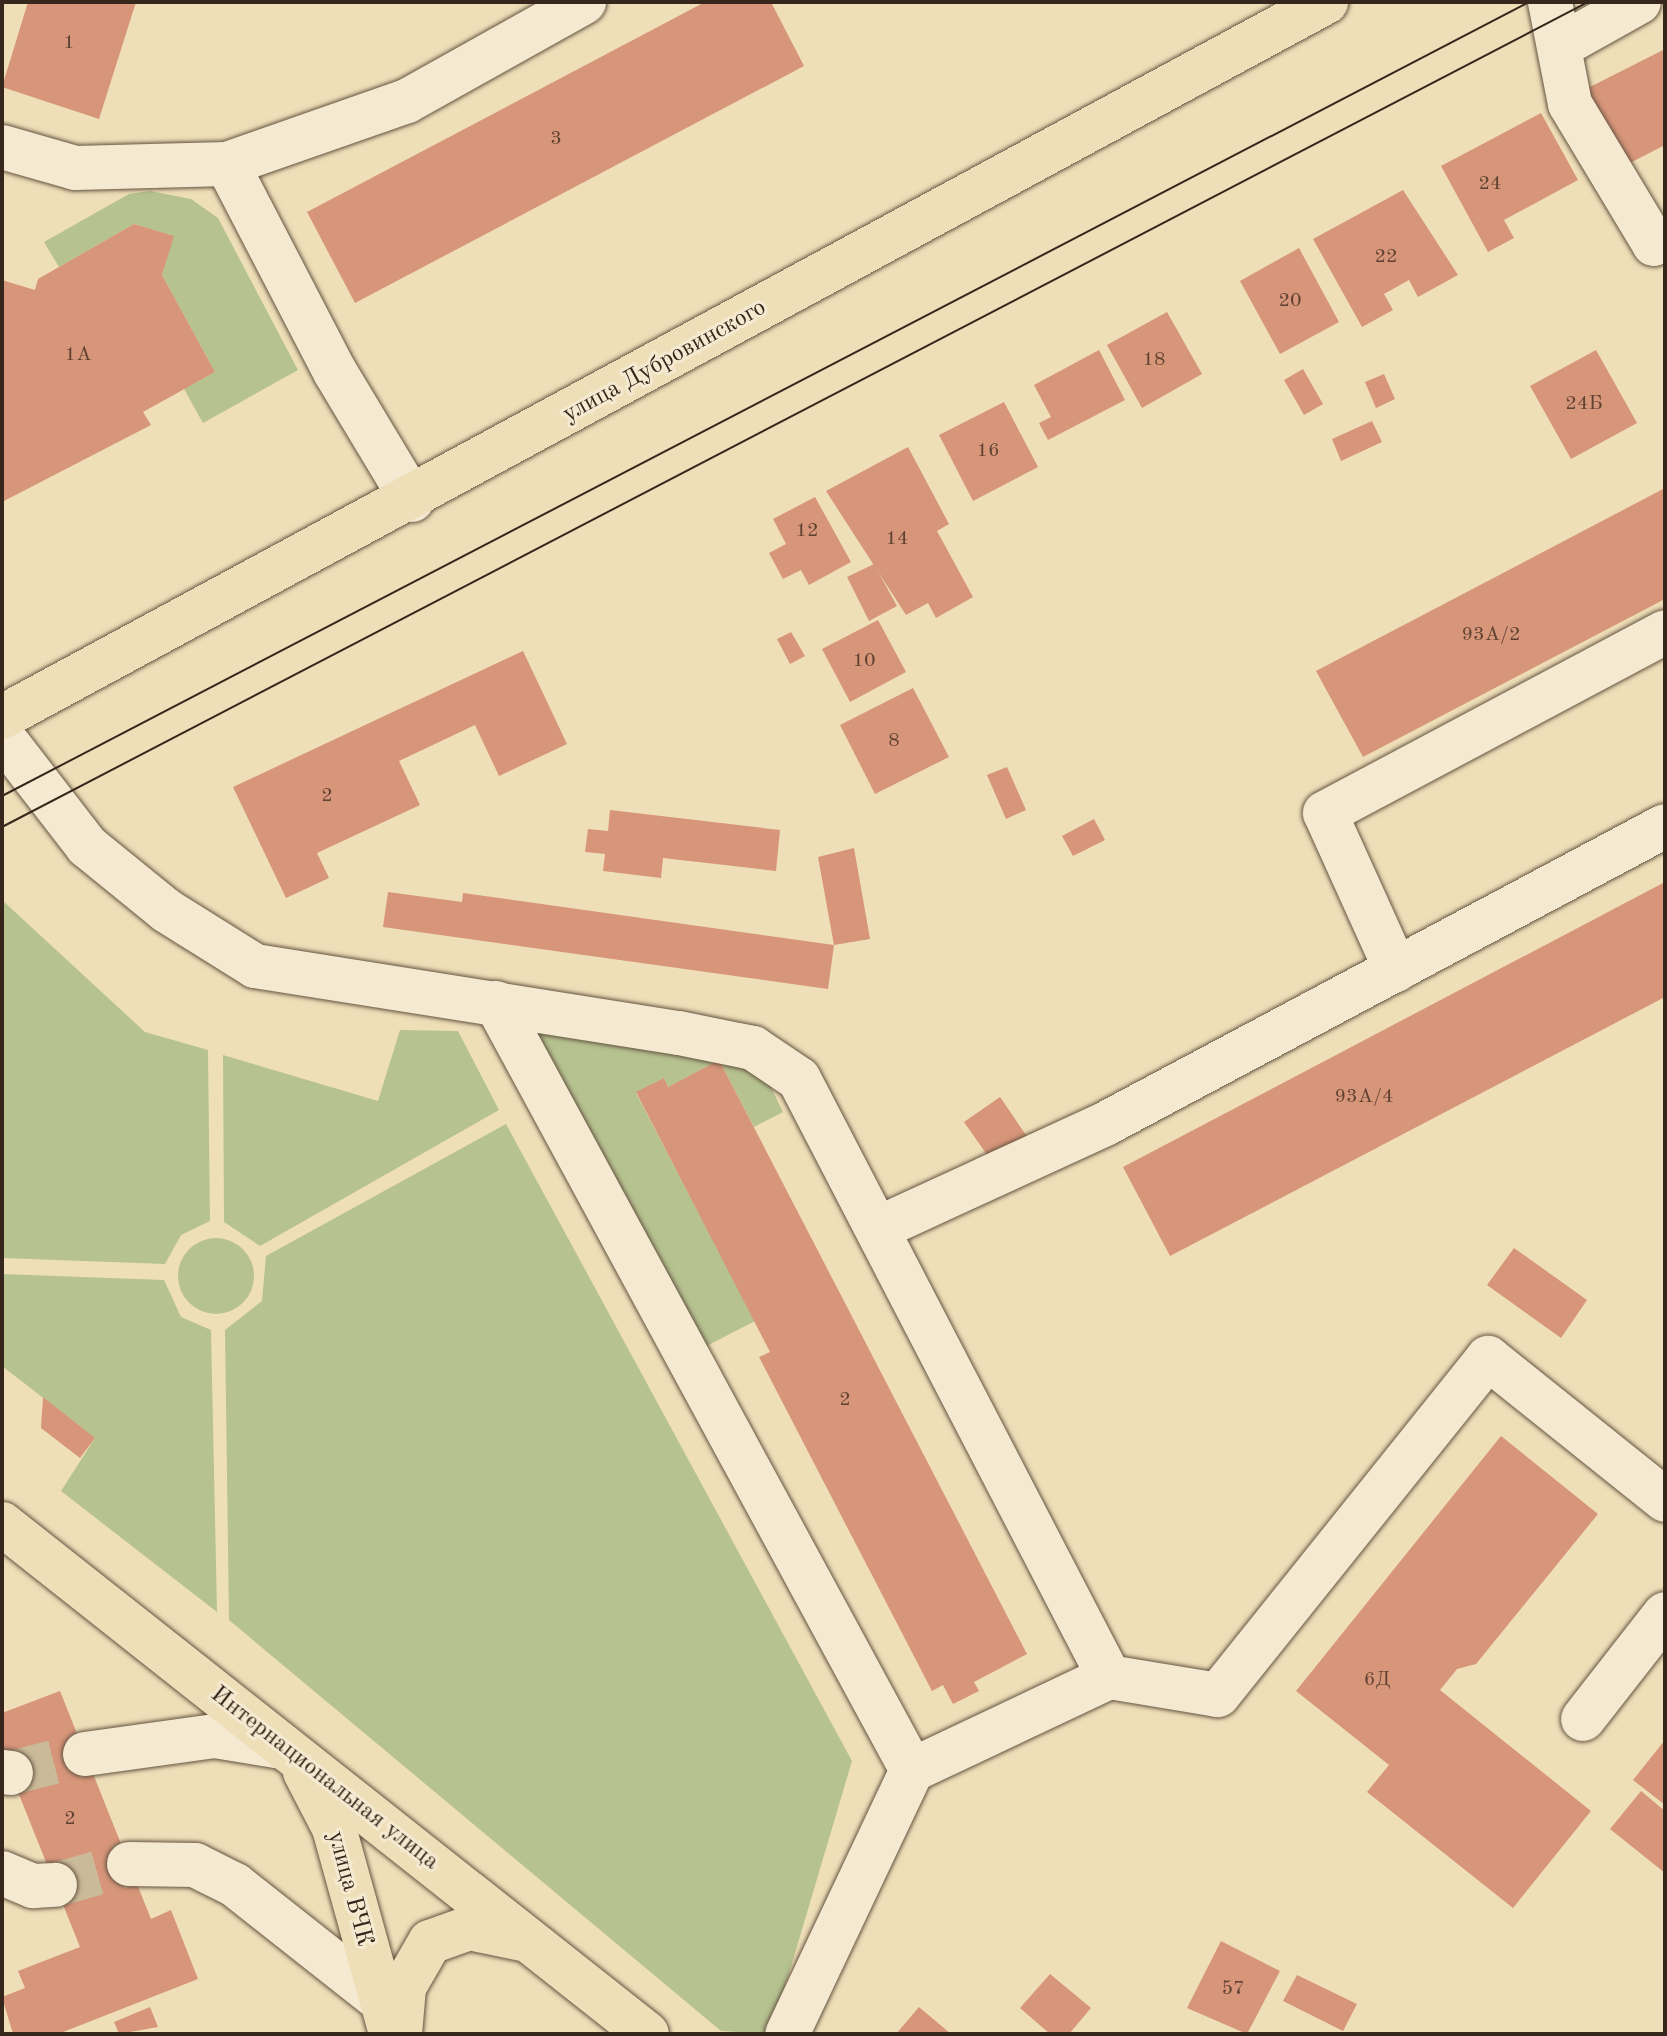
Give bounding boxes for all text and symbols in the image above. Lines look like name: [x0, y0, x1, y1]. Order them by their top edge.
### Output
house number: 1: [63, 31, 75, 55]
house number: 3: [550, 127, 562, 151]
house number: 24: [1478, 172, 1502, 196]
house number: 22: [1374, 245, 1398, 269]
house number: 20: [1278, 289, 1302, 313]
street label: улица Дубровинского: [558, 294, 772, 430]
house number: 1А: [65, 343, 91, 367]
house number: 18: [1142, 348, 1166, 372]
house number: 24Б: [1565, 392, 1603, 416]
house number: 16: [976, 439, 1000, 463]
house number: 12: [795, 519, 819, 543]
house number: 14: [885, 527, 909, 551]
house number: 93А/2: [1461, 623, 1521, 647]
house number: 10: [852, 649, 876, 673]
house number: 8: [888, 729, 900, 753]
house number: 2: [321, 784, 333, 808]
house number: 93А/4: [1334, 1085, 1394, 1109]
house number: 2: [839, 1388, 851, 1412]
house number: 6Д: [1364, 1668, 1390, 1692]
street label: Интернациональная улица: [204, 1681, 444, 1877]
house number: 2: [64, 1807, 76, 1831]
street label: улица ВЧК: [320, 1828, 378, 1950]
house number: 57: [1221, 1977, 1245, 2001]

